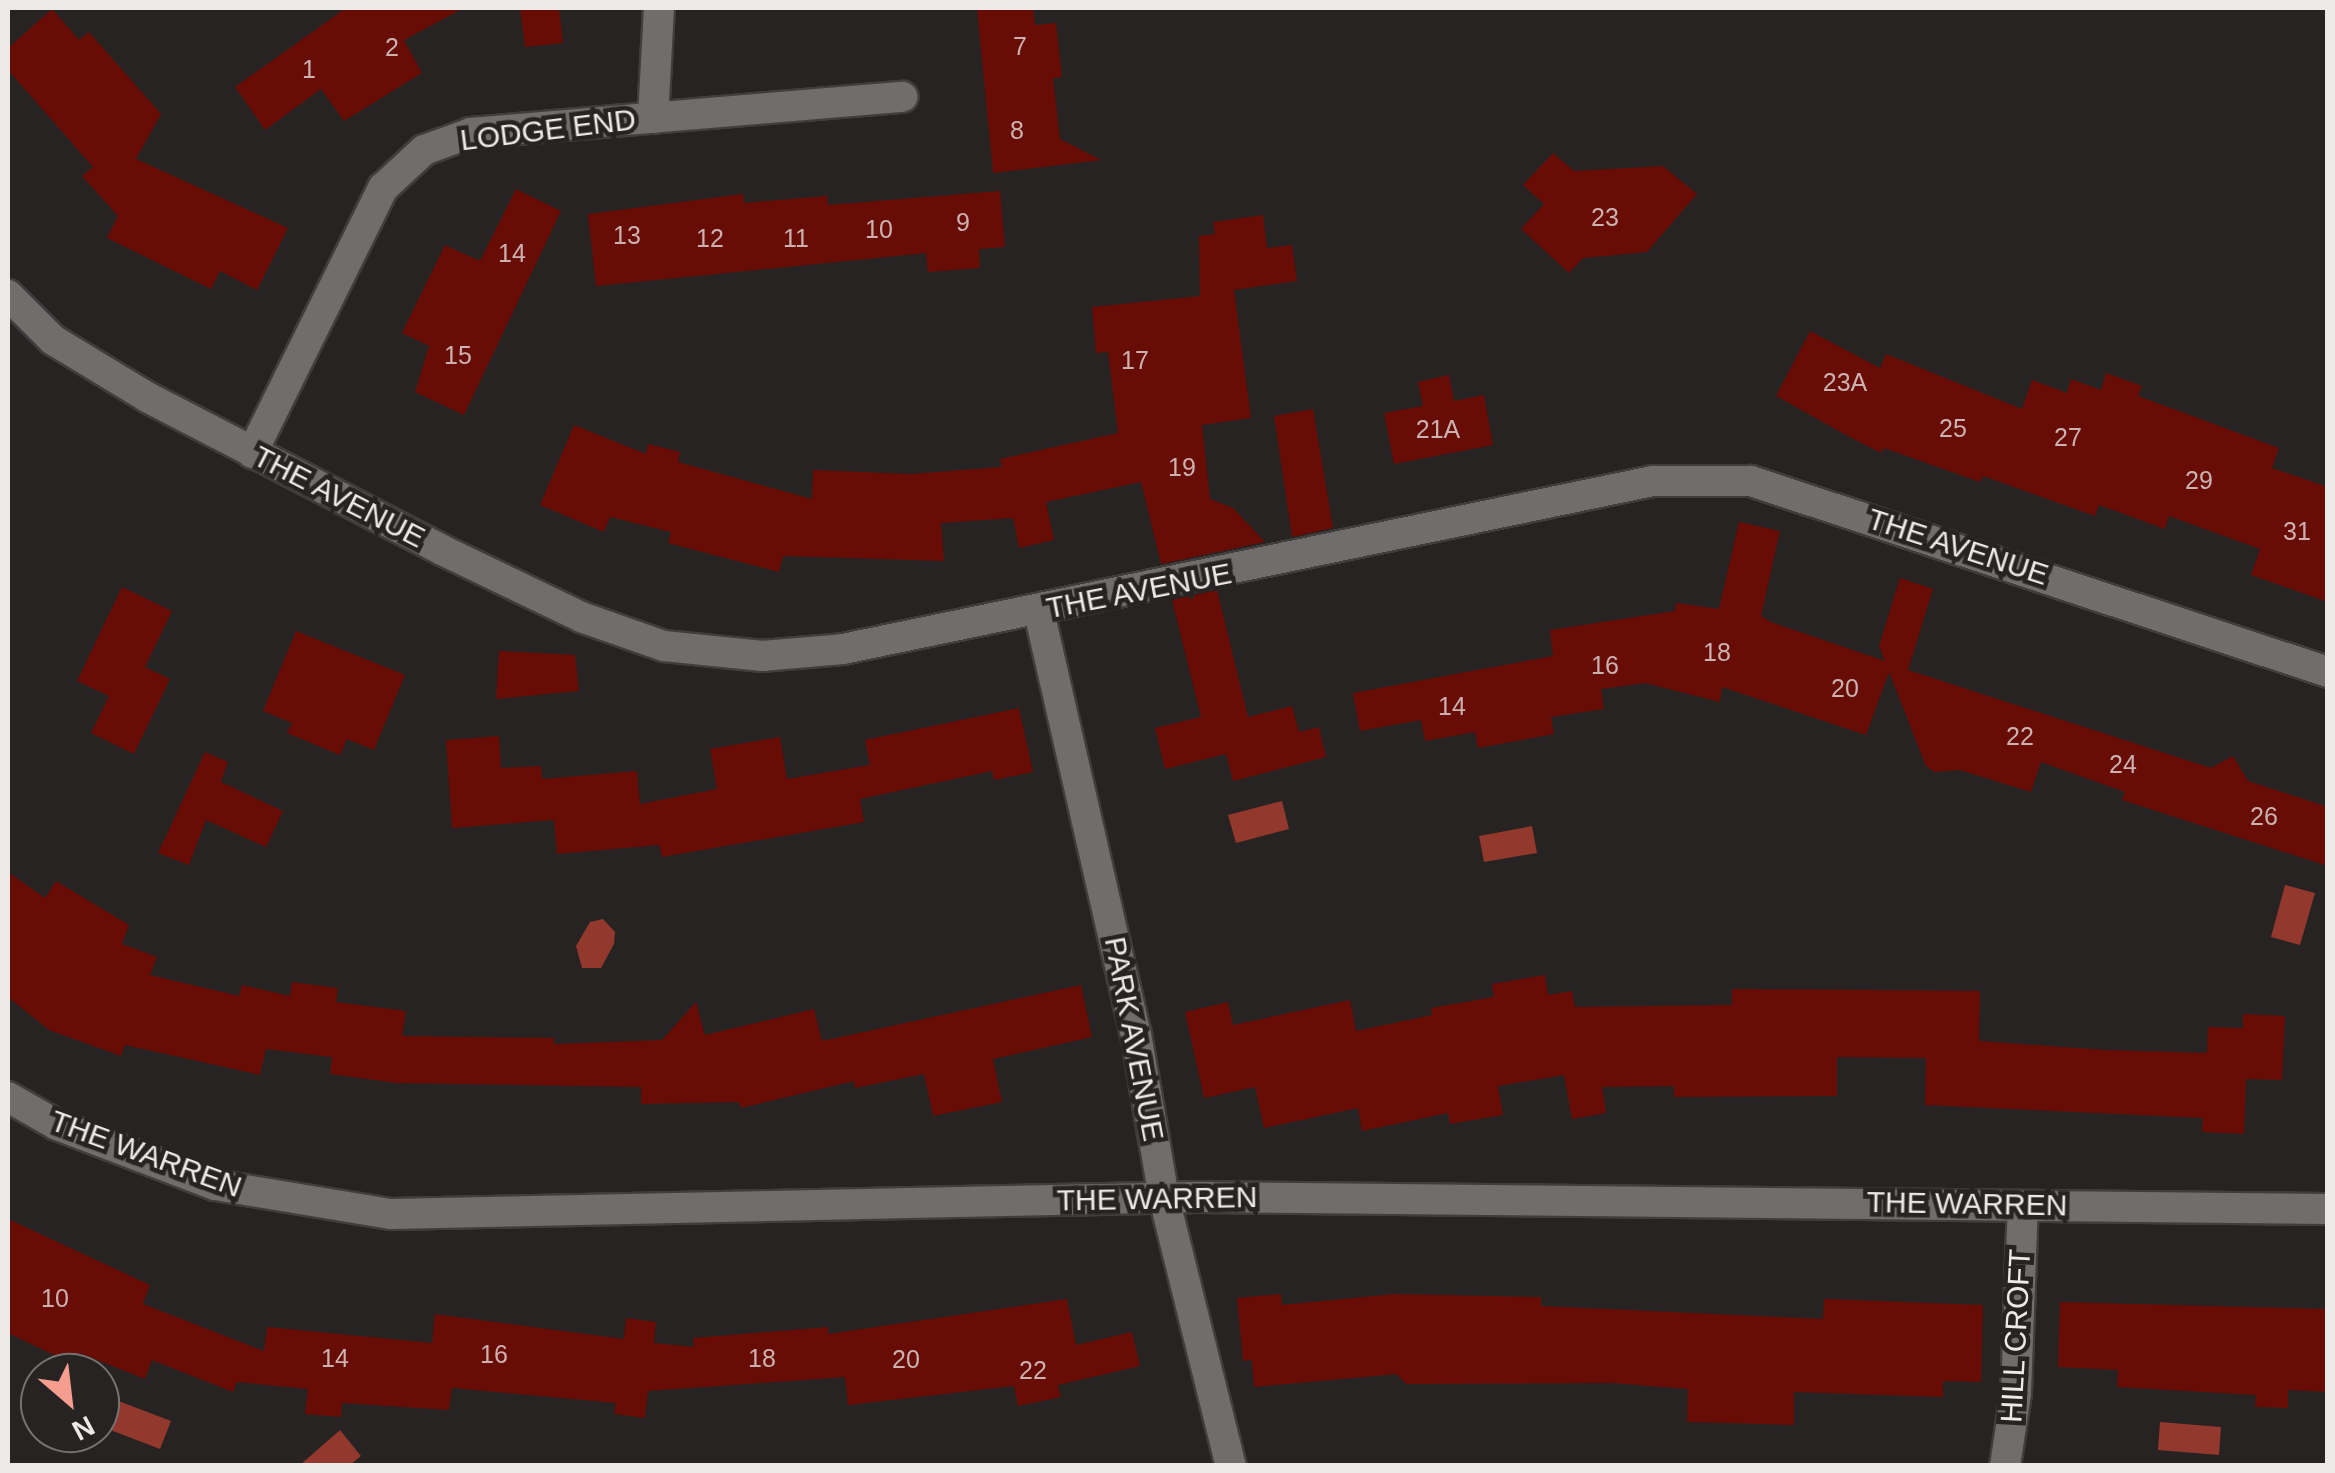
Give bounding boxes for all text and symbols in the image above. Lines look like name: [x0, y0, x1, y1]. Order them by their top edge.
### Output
house number: 7: [1013, 31, 1027, 61]
house number: 2: [385, 32, 399, 62]
house number: 1: [302, 54, 316, 84]
street label: LODGE END: [458, 101, 638, 159]
house number: 8: [1010, 115, 1024, 145]
house number: 23: [1591, 202, 1619, 232]
house number: 9: [956, 207, 970, 237]
house number: 10: [865, 214, 893, 244]
house number: 13: [613, 220, 641, 250]
house number: 12: [696, 223, 724, 253]
house number: 11: [783, 223, 809, 253]
house number: 14: [498, 238, 526, 268]
house number: 15: [444, 340, 472, 370]
house number: 17: [1121, 345, 1149, 375]
house number: 23A: [1823, 367, 1867, 397]
house number: 25: [1939, 413, 1967, 443]
house number: 21A: [1416, 414, 1460, 444]
house number: 27: [2054, 422, 2082, 452]
street label: THE AVENUE: [246, 438, 432, 556]
house number: 19: [1168, 452, 1196, 482]
house number: 29: [2185, 465, 2213, 495]
street label: THE AVENUE: [1862, 501, 2054, 593]
house number: 31: [2283, 516, 2311, 546]
street label: THE AVENUE: [1043, 555, 1235, 627]
house number: 18: [1703, 637, 1731, 667]
house number: 16: [1591, 650, 1619, 680]
house number: 20: [1831, 673, 1859, 703]
house number: 14: [1438, 691, 1466, 721]
house number: 22: [2006, 721, 2034, 751]
house number: 24: [2109, 749, 2137, 779]
house number: 26: [2250, 801, 2278, 831]
street label: PARK AVENUE: [1096, 933, 1172, 1145]
street label: THE WARREN: [46, 1103, 246, 1205]
street label: THE WARREN: [1056, 1179, 1258, 1219]
street label: THE WARREN: [1866, 1184, 2068, 1224]
street label: HILL CROFT: [1993, 1248, 2039, 1424]
house number: 10: [41, 1283, 69, 1313]
house number: 16: [480, 1339, 508, 1369]
house number: 14: [321, 1343, 349, 1373]
house number: 18: [748, 1343, 776, 1373]
house number: 20: [892, 1344, 920, 1374]
north arrow: [20, 1353, 120, 1453]
house number: 22: [1019, 1355, 1047, 1385]
text: N: [67, 1410, 100, 1447]

